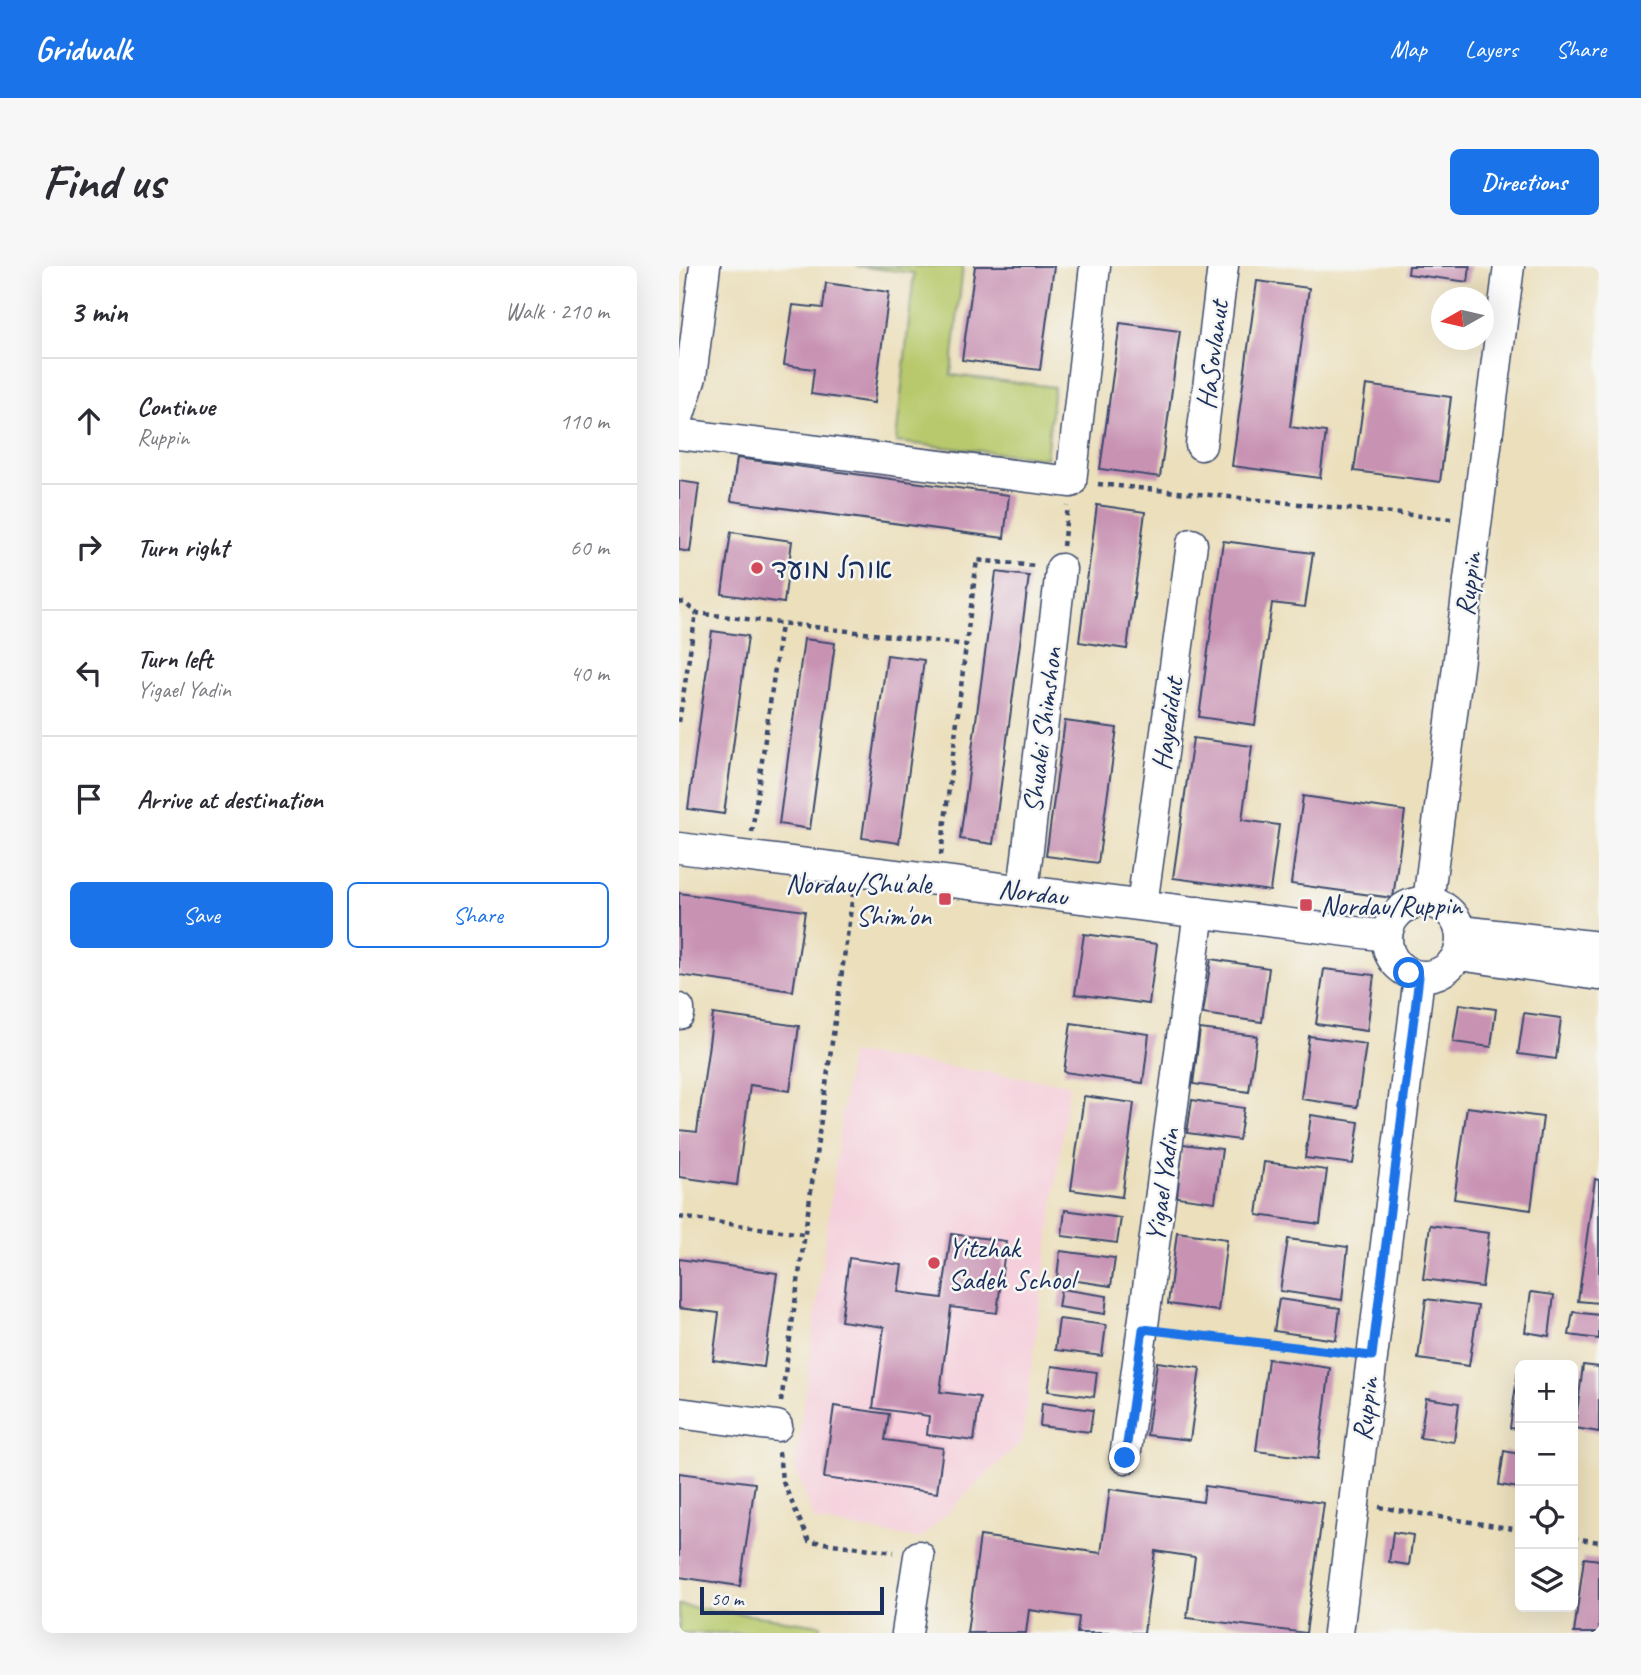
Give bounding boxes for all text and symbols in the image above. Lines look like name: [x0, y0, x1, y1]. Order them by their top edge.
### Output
text: Gridwalk: [35, 28, 132, 70]
text: Map: [1390, 34, 1427, 64]
text: Layers: [1465, 34, 1518, 64]
text: Share: [1556, 34, 1606, 64]
button: Directions: [1450, 149, 1599, 215]
text: Find us: [42, 151, 164, 213]
north arrow: [1431, 287, 1494, 350]
text: 3 min: [70, 293, 127, 331]
street label: HaSovlanut: [1188, 296, 1236, 411]
text: Walk · 210 m: [505, 297, 609, 326]
text: Continue: [137, 390, 215, 423]
icon: ahead: [70, 402, 108, 440]
text: 110 m: [560, 407, 609, 436]
text: Ruppin: [137, 423, 189, 452]
icon: right: [70, 528, 108, 566]
text: Turn right: [137, 531, 228, 564]
text: 60 m: [570, 533, 609, 562]
street label: Ruppin: [1447, 549, 1489, 618]
place label: אוהל מועד: [771, 551, 892, 586]
marker: אוהל מועד: [749, 560, 765, 576]
text: Turn left: [137, 642, 212, 675]
street label: Shualei Shimshon: [1014, 644, 1070, 815]
icon: left: [70, 654, 108, 692]
text: 40 m: [570, 659, 609, 688]
street label: Hayedidut: [1143, 673, 1191, 772]
text: Yigael Yadin: [137, 675, 231, 704]
icon: arrive: [70, 780, 108, 818]
text: Arrive at destination: [137, 783, 323, 816]
place label: Nordau/Shu'ale Shim'on: [786, 866, 933, 933]
street label: Nordau: [996, 870, 1071, 914]
button: Save: [70, 882, 333, 948]
button: Share: [347, 882, 609, 948]
place label: Nordau/Ruppin: [1320, 888, 1464, 923]
marker: Nordau/Shu'ale Shim'on: [937, 891, 953, 907]
marker: Nordau/Ruppin: [1298, 897, 1314, 913]
route start: [1393, 957, 1424, 988]
street label: Yigael Yadin: [1137, 1125, 1187, 1244]
place label: Yitzhak Sadeh School: [948, 1230, 1080, 1297]
marker: Yitzhak Sadeh School: [926, 1255, 942, 1271]
map controls: [1515, 1360, 1578, 1612]
button: +: [1515, 1360, 1578, 1423]
street label: Ruppin: [1344, 1374, 1386, 1443]
button: −: [1515, 1423, 1578, 1486]
route end: [1109, 1442, 1140, 1473]
button: locate: [1515, 1486, 1578, 1549]
button: layers: [1515, 1549, 1578, 1612]
scale bar: [700, 1584, 884, 1616]
text: 50 m: [711, 1587, 743, 1611]

